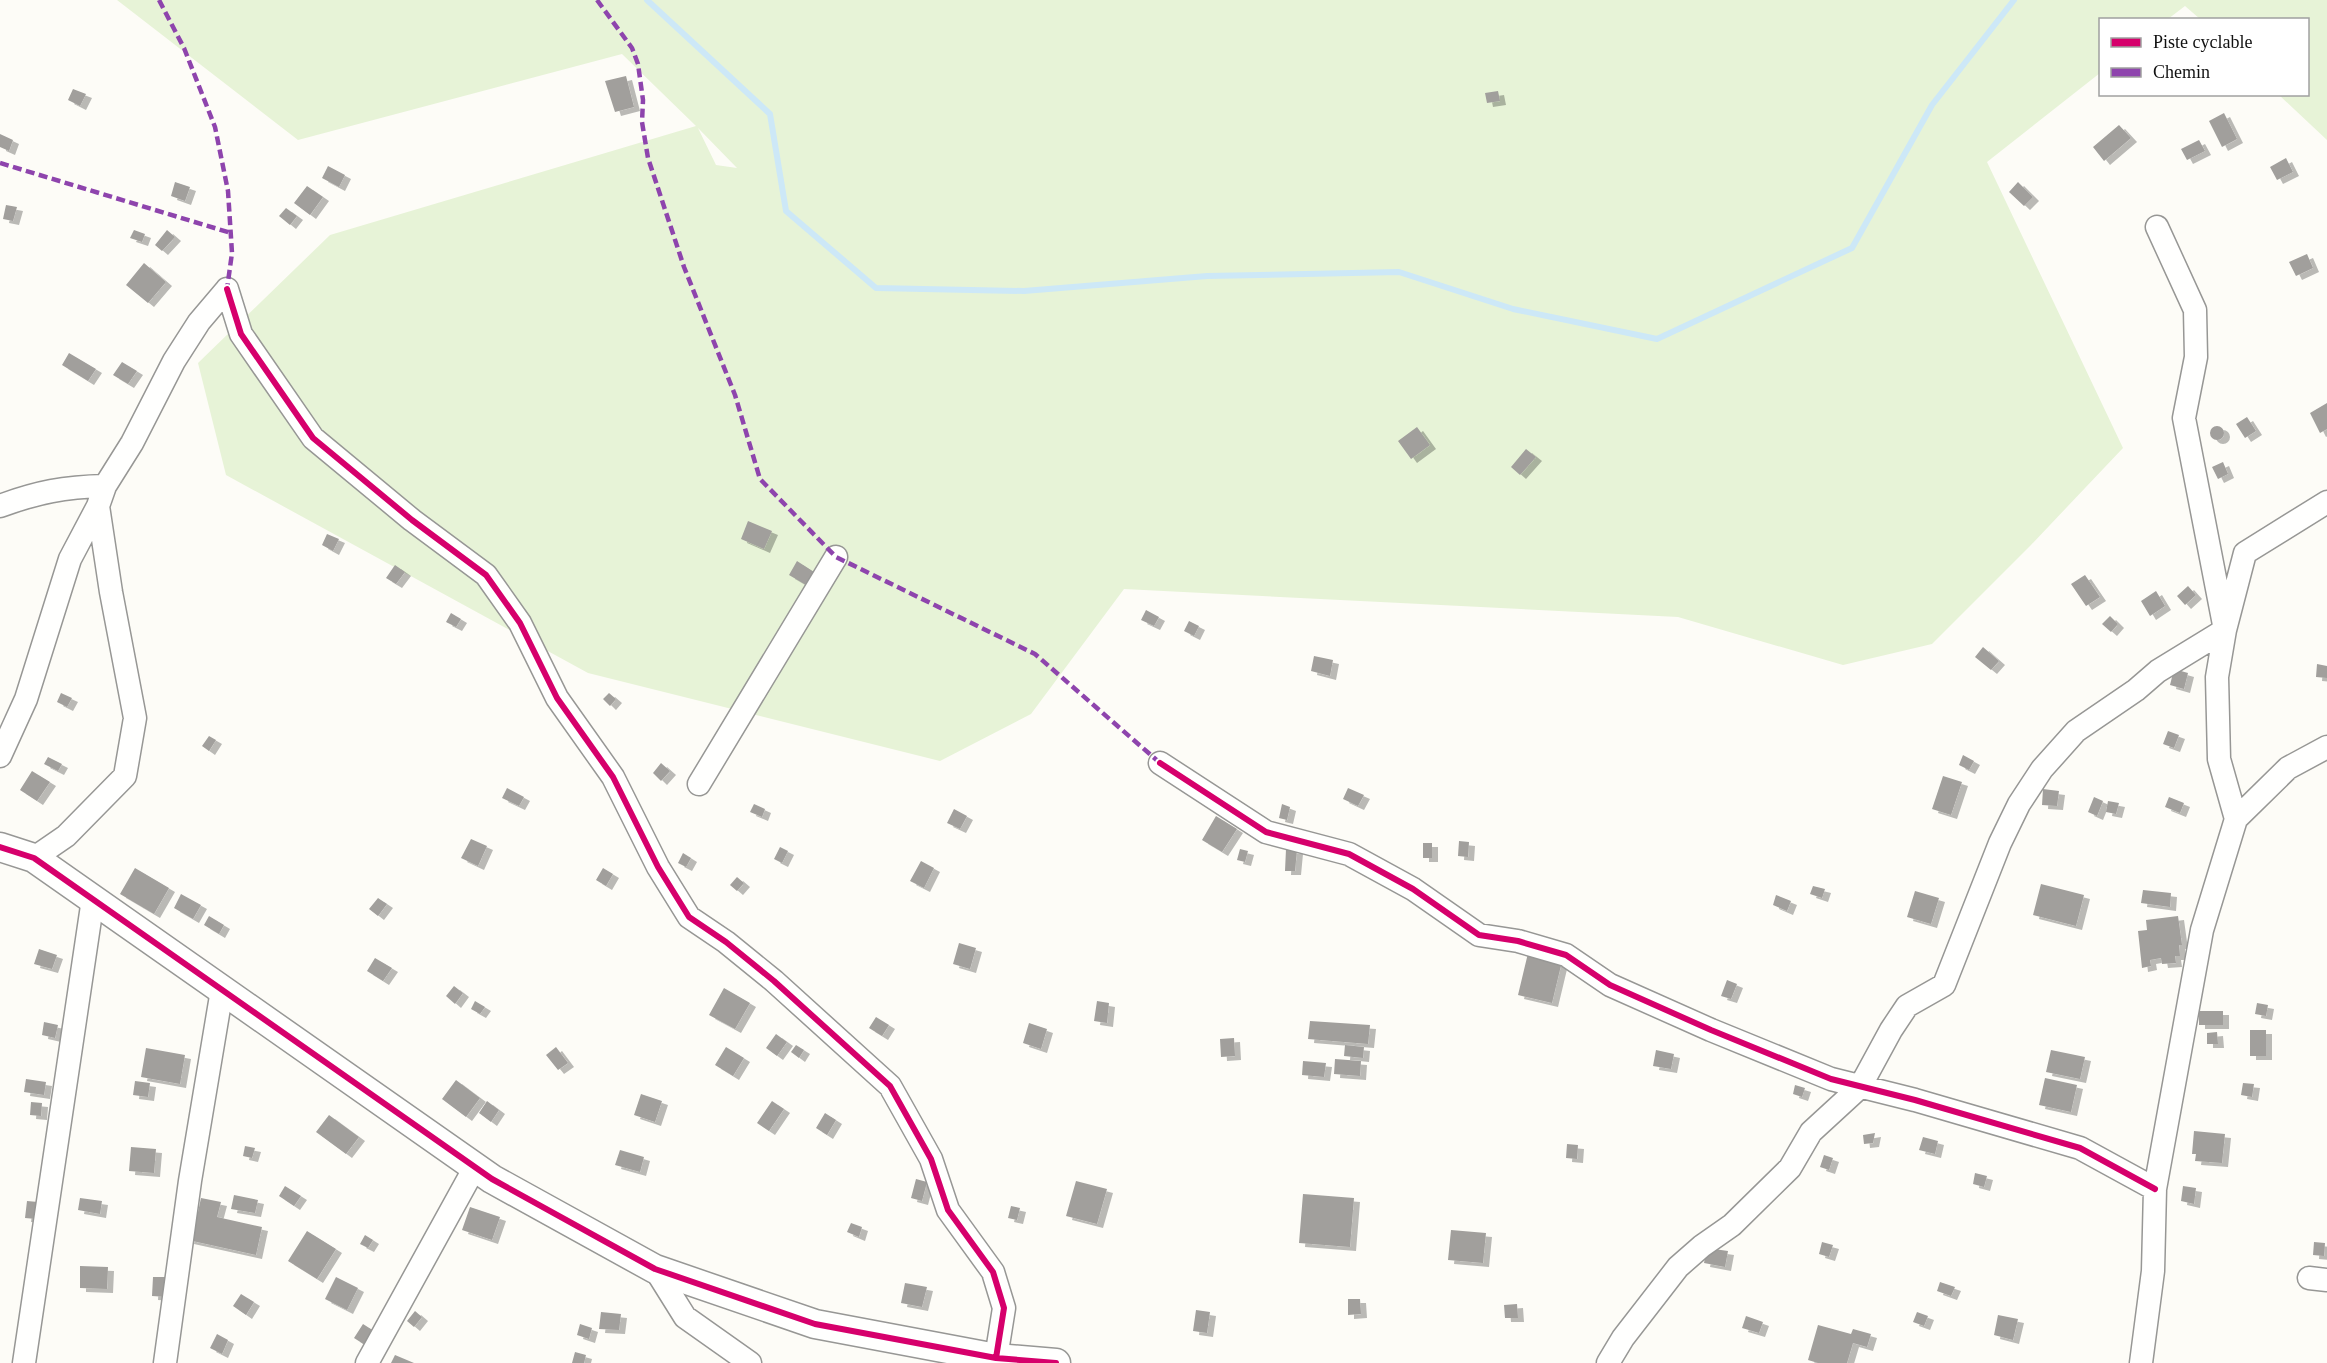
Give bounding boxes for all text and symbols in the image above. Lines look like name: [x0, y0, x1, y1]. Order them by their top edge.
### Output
legend: [2099, 18, 2309, 96]
text: Piste cyclable: [2153, 32, 2252, 52]
text: Chemin: [2153, 62, 2210, 82]

